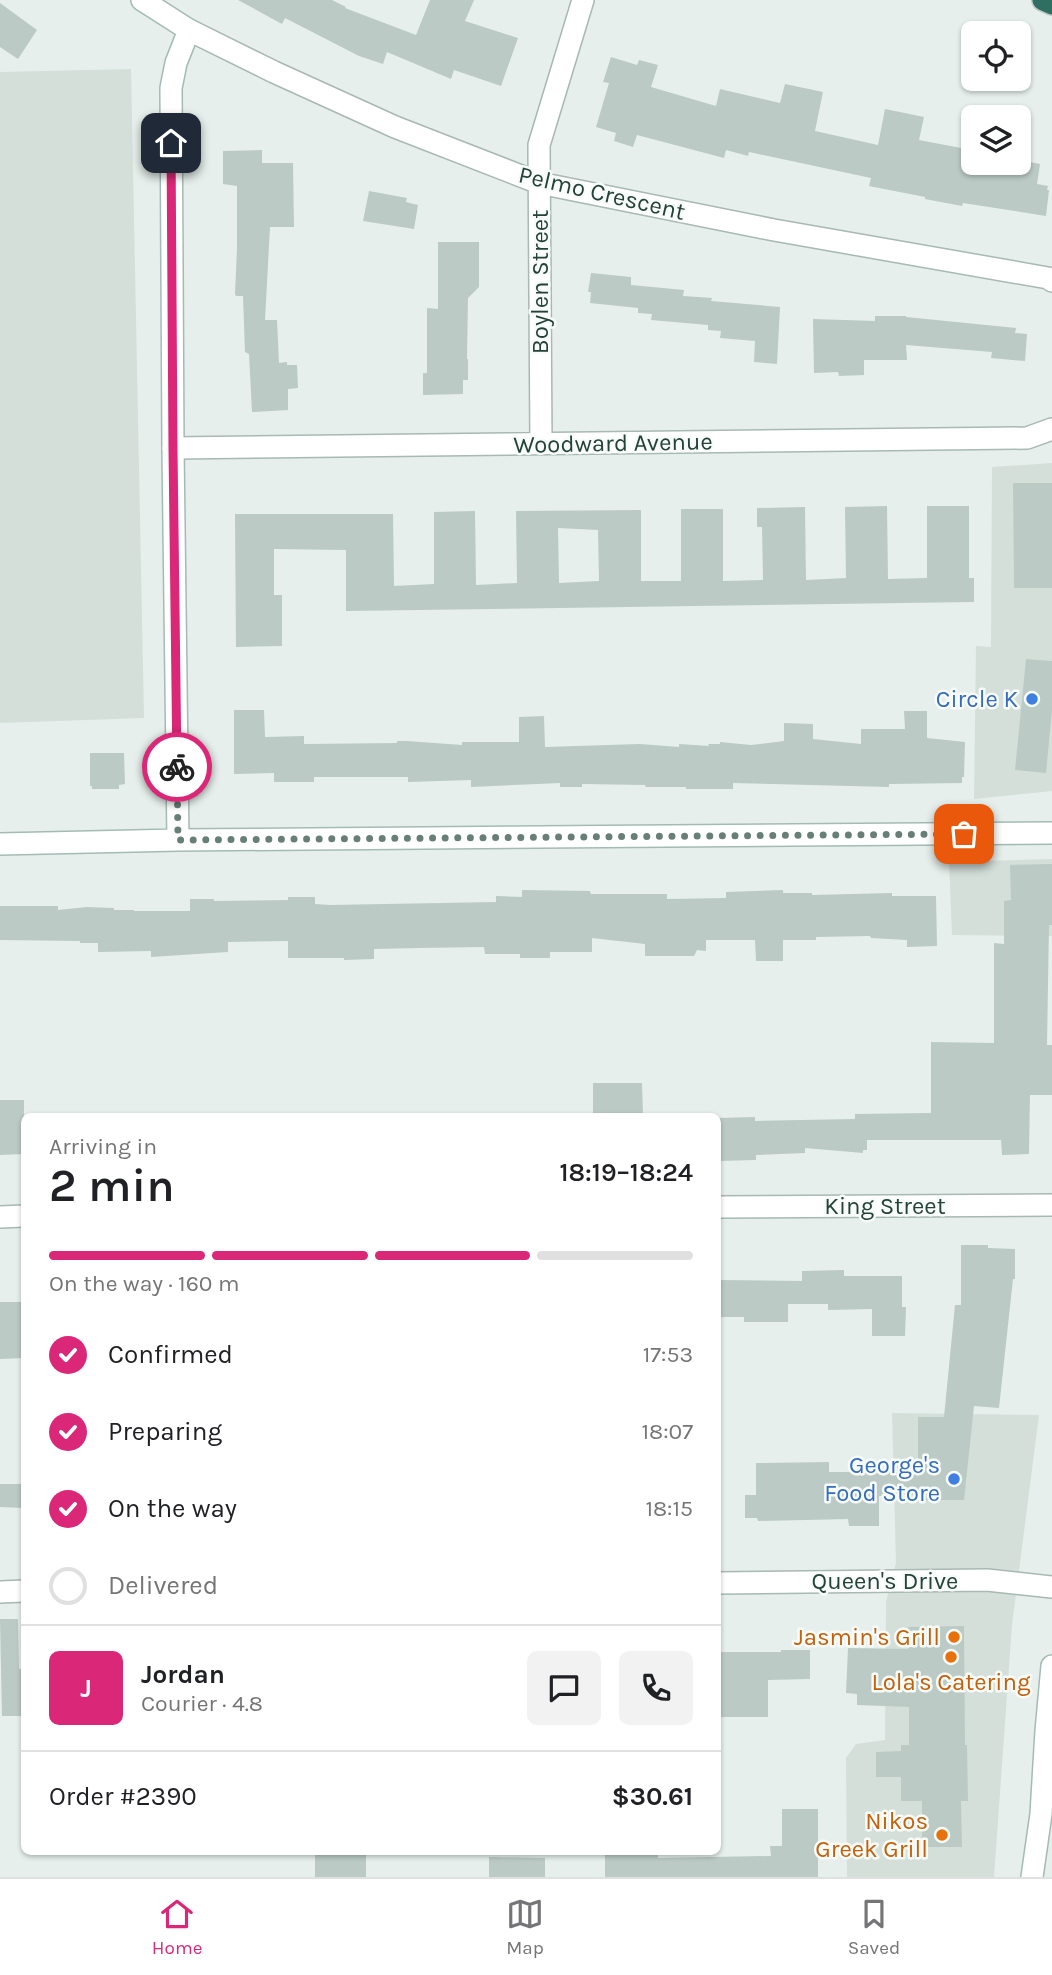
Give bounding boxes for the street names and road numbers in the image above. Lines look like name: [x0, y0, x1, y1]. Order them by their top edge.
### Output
street label: Pelmo Crescent: [516, 160, 688, 226]
street label: Boylen Street: [526, 210, 554, 354]
street label: Woodward Avenue: [513, 427, 713, 459]
street label: King Street: [824, 1192, 946, 1220]
street label: Queen's Drive: [812, 1567, 958, 1595]

